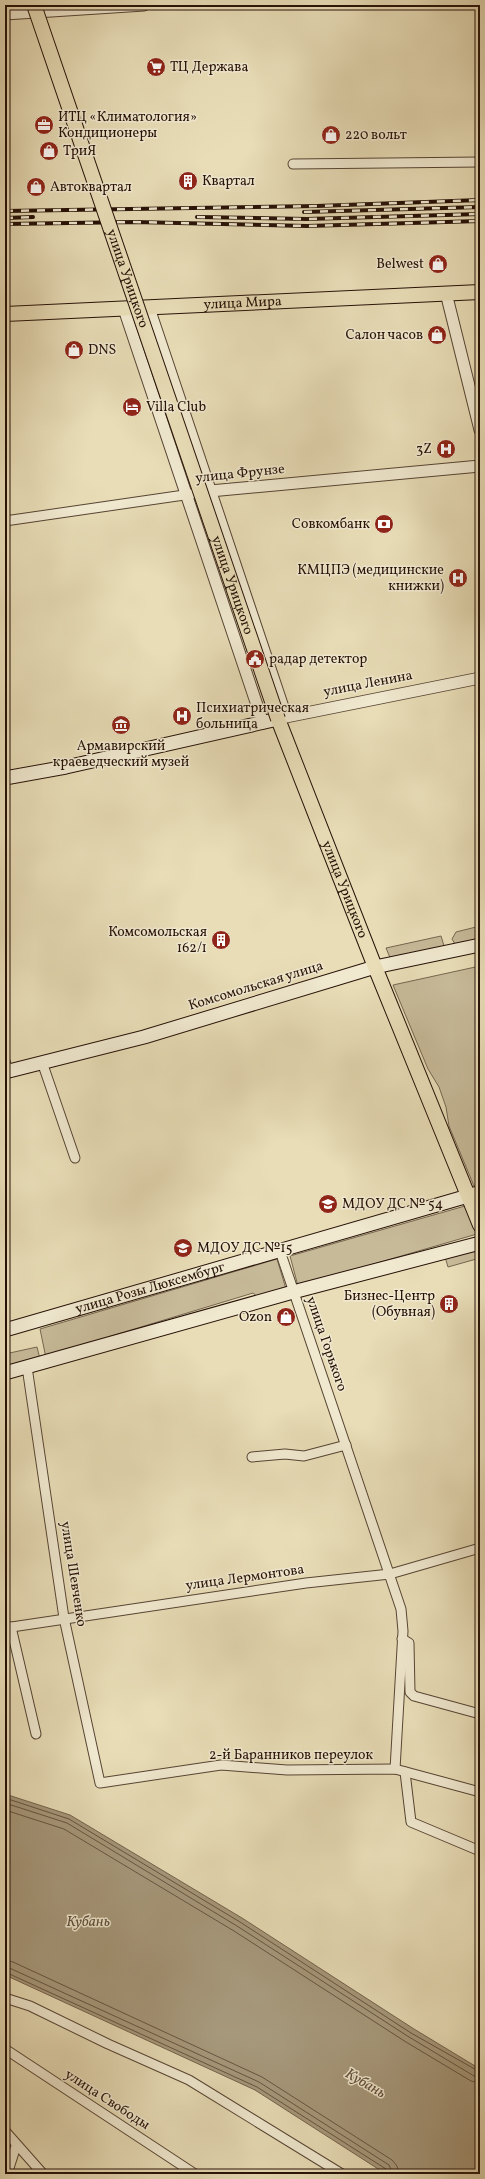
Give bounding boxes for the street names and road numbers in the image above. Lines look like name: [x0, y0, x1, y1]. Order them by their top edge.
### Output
street label: улица Урицкого: [102, 227, 153, 330]
street label: улица Мира: [203, 292, 282, 314]
street label: улица Фрунзе: [194, 460, 286, 488]
street label: улица Урицкого: [207, 533, 258, 637]
street label: улица Ленина: [322, 666, 414, 702]
street label: улица Урицкого: [317, 838, 372, 941]
street label: Комсомольская улица: [186, 956, 326, 1016]
street label: улица Розы Люксембург: [73, 1257, 227, 1319]
street label: улица Горького: [301, 1294, 351, 1394]
street label: улица Шевченко: [55, 1520, 91, 1628]
street label: улица Лермонтова: [184, 1560, 306, 1596]
street label: 2-й Баранников переулок: [209, 1746, 374, 1765]
street label: улица Свободы: [61, 2065, 153, 2135]

